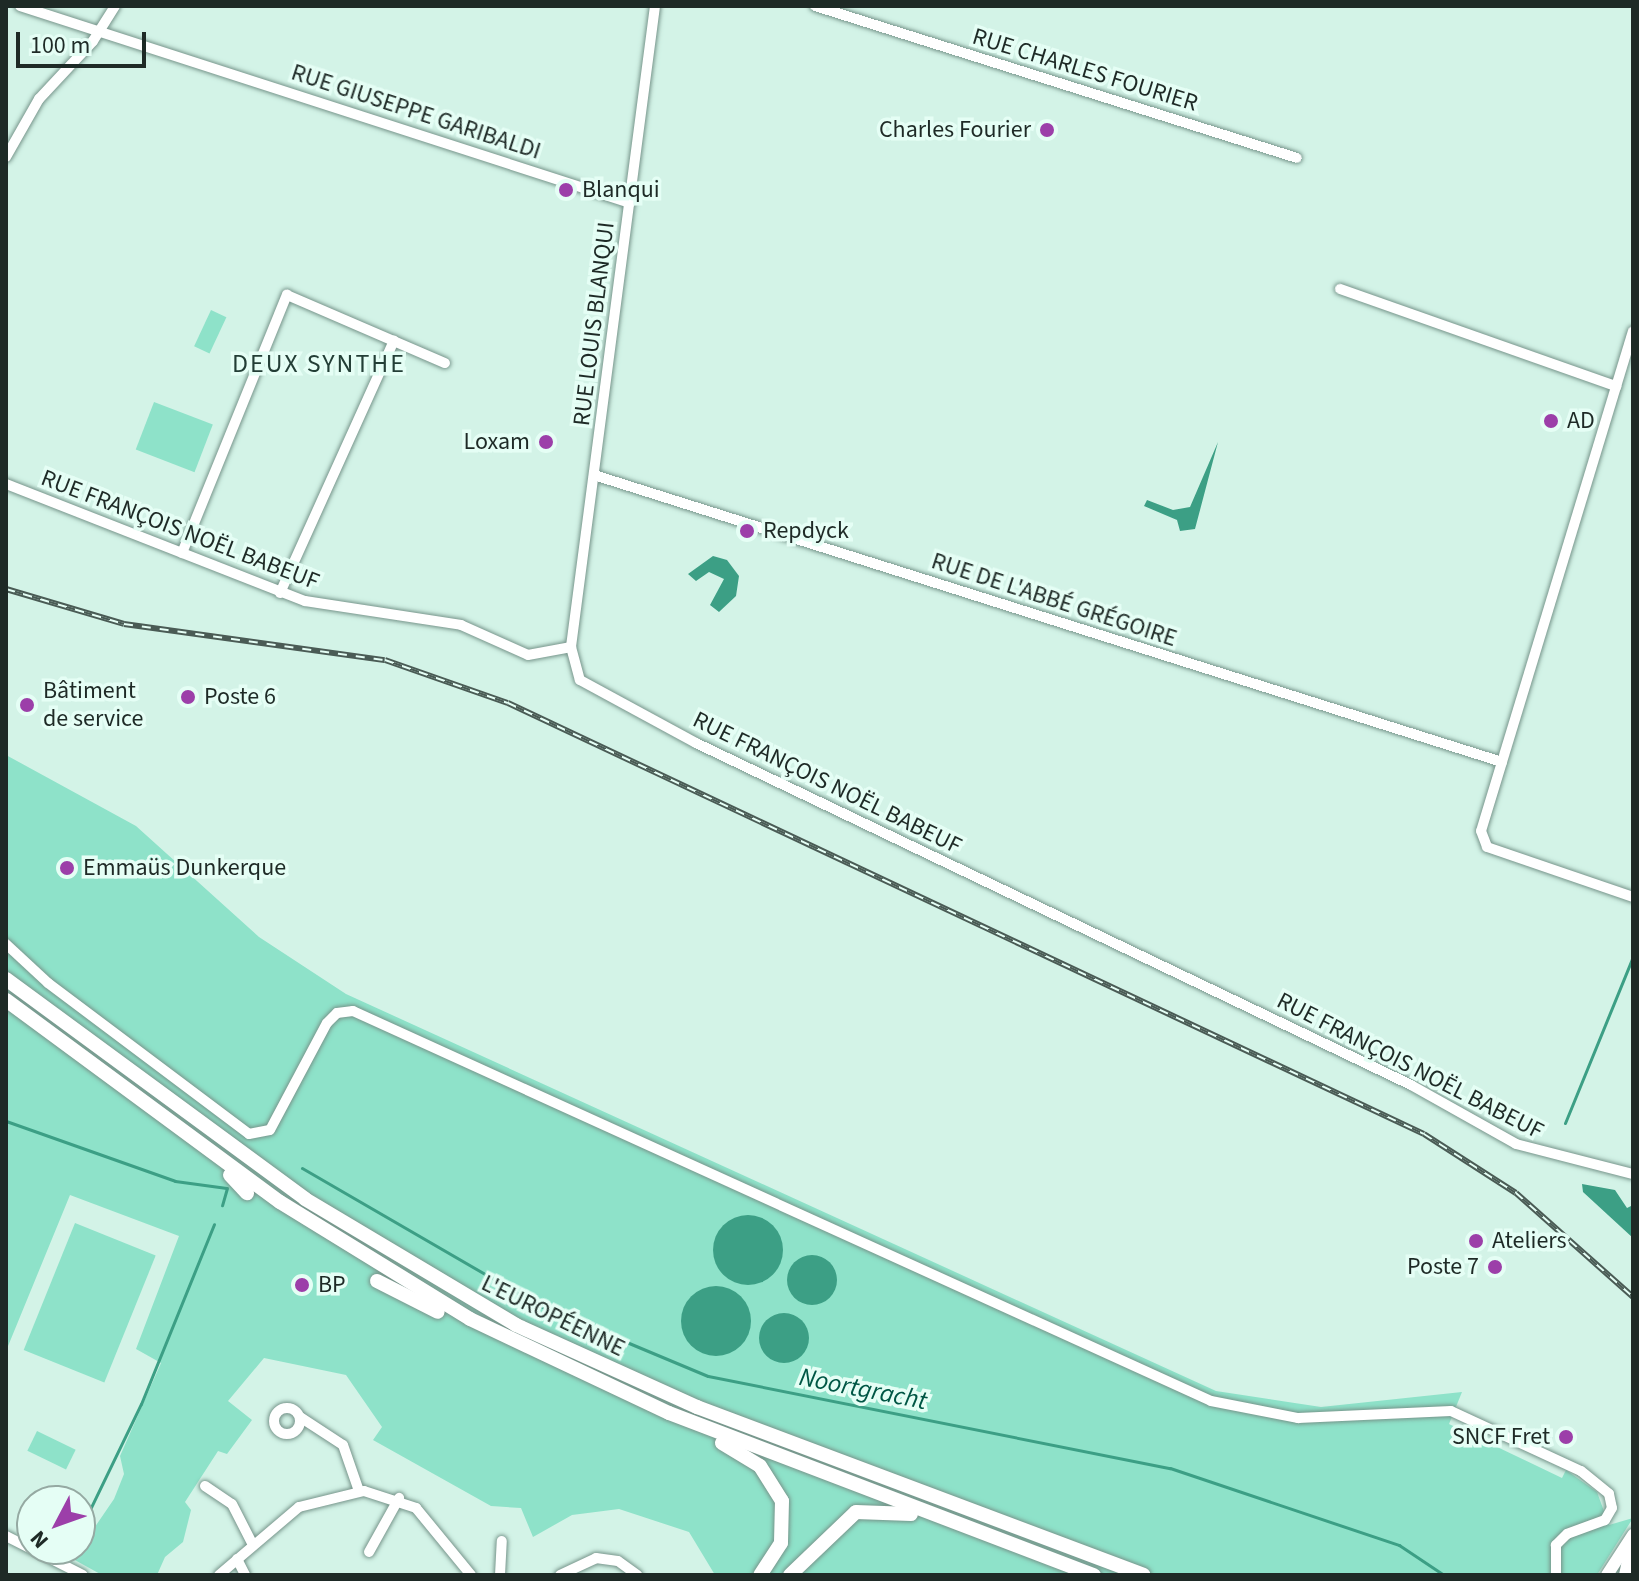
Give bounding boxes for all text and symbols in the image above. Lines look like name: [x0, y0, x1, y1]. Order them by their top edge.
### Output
scale bar: [20, 16, 150, 66]
street label: RUE CHARLES FOURIER: [969, 22, 1201, 118]
text: 100 m: [30, 28, 90, 63]
street label: RUE GIUSEPPE GARIBALDI: [288, 58, 544, 166]
place label: Charles Fourier: [879, 116, 1031, 144]
marker: Charles Fourier: [1038, 121, 1056, 139]
place label: Blanqui: [582, 176, 660, 204]
marker: Blanqui: [557, 181, 575, 199]
street label: RUE LOUIS BLANQUI: [567, 220, 621, 428]
district label: DEUX SYNTHE: [232, 348, 406, 380]
place label: AD: [1567, 407, 1595, 435]
marker: AD: [1542, 412, 1560, 430]
place label: Loxam: [464, 428, 530, 456]
marker: Loxam: [537, 433, 555, 451]
street label: RUE FRANÇOIS NOËL BABEUF: [37, 464, 323, 596]
place label: Repdyck: [763, 517, 849, 545]
marker: Repdyck: [738, 522, 756, 540]
street label: RUE DE L'ABBÉ GRÉGOIRE: [928, 547, 1180, 653]
place label: Bâtiment de service: [43, 677, 143, 733]
place label: Poste 6: [204, 683, 276, 711]
marker: Poste 6: [179, 688, 197, 706]
marker: Bâtiment de service: [18, 696, 36, 714]
street label: RUE FRANÇOIS NOËL BABEUF: [688, 705, 966, 861]
place label: Emmaüs Dunkerque: [83, 854, 286, 882]
marker: Emmaüs Dunkerque: [58, 859, 76, 877]
street label: RUE FRANÇOIS NOËL BABEUF: [1272, 986, 1548, 1146]
place label: Ateliers: [1492, 1227, 1567, 1255]
marker: Ateliers: [1467, 1232, 1485, 1250]
place label: Poste 7: [1407, 1253, 1479, 1281]
marker: Poste 7: [1486, 1258, 1504, 1276]
street label: L'EUROPÉENNE: [477, 1269, 629, 1363]
place label: BP: [318, 1271, 346, 1299]
marker: BP: [293, 1276, 311, 1294]
water label: Noortgracht: [796, 1361, 930, 1417]
place label: SNCF Fret: [1452, 1423, 1550, 1451]
marker: SNCF Fret: [1557, 1428, 1575, 1446]
north arrow: [16, 1485, 96, 1565]
text: N: [23, 1523, 56, 1555]

